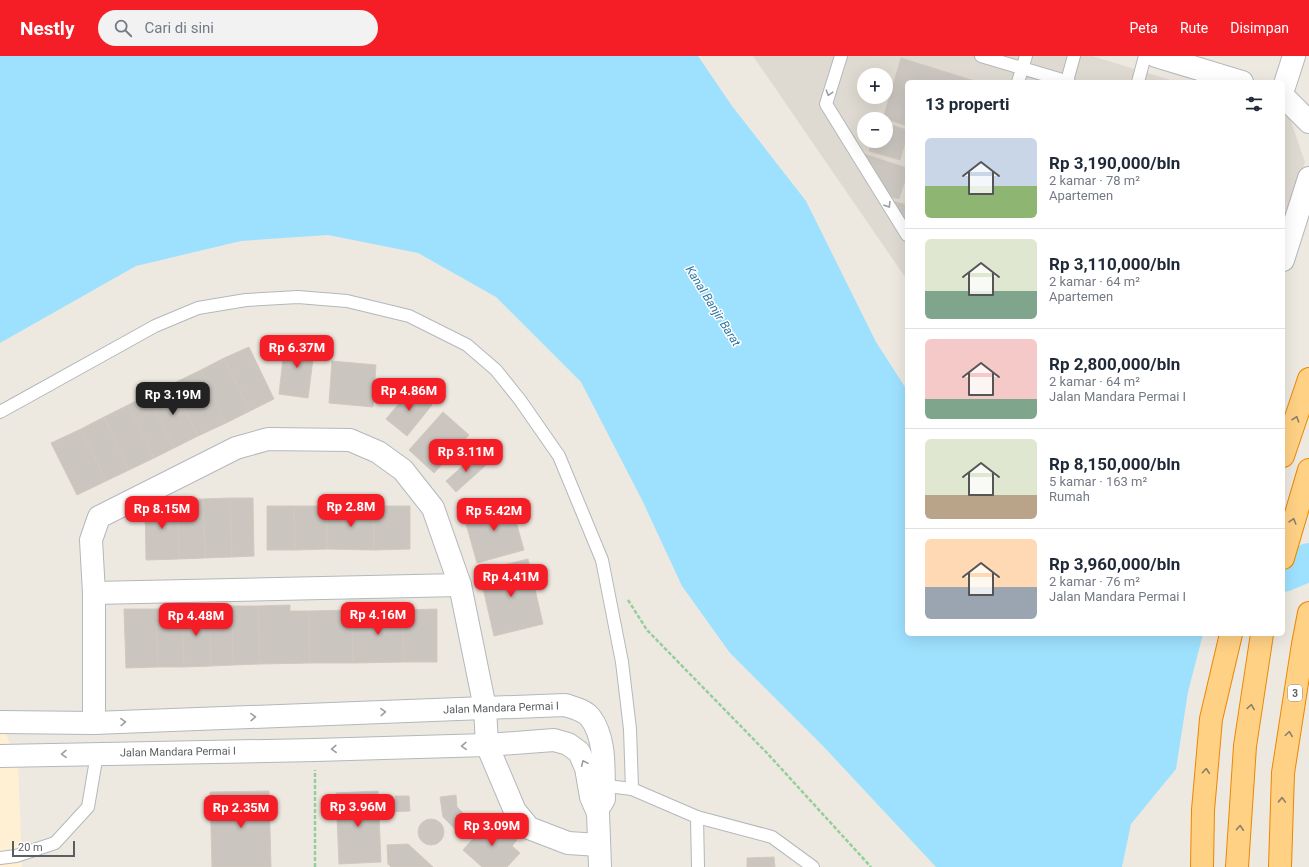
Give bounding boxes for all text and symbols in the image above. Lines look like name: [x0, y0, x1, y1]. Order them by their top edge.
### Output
search box: [98, 10, 378, 46]
text: Nestly: [20, 17, 74, 40]
icon: search: [112, 17, 134, 39]
text: Cari di sini: [144, 19, 214, 37]
text: Peta: [1130, 20, 1158, 36]
text: Rute: [1180, 20, 1208, 36]
text: Disimpan: [1230, 20, 1289, 36]
map controls: [857, 68, 893, 148]
button: +: [857, 68, 893, 104]
one-way arrow: [825, 90, 834, 97]
icon: filters: [1243, 93, 1265, 115]
text: 13 properti: [925, 94, 1010, 114]
button: −: [857, 112, 893, 148]
text: Rp 3,190,000/bln: [1049, 153, 1180, 173]
icon: home: [957, 154, 1005, 202]
text: 2 kamar · 78 m²: [1049, 173, 1140, 188]
text: Apartemen: [1049, 188, 1113, 203]
one-way arrow: [884, 201, 891, 208]
text: Rp 3,110,000/bln: [1049, 254, 1180, 274]
icon: home: [957, 255, 1005, 303]
water label: Kanal Banjir Barat: [683, 263, 743, 349]
text: 2 kamar · 64 m²: [1049, 274, 1140, 289]
text: Apartemen: [1049, 289, 1113, 304]
pin: Rp 6.37M: [256, 335, 338, 369]
text: Rp 6.37M: [269, 340, 325, 355]
text: Rp 2,800,000/bln: [1049, 354, 1180, 374]
icon: home: [957, 355, 1005, 403]
text: 2 kamar · 64 m²: [1049, 374, 1140, 389]
pin: Rp 4.86M: [368, 378, 450, 412]
pin: Rp 3.19M: [132, 382, 214, 416]
text: Rp 4.86M: [381, 383, 437, 398]
text: Rp 3.19M: [145, 387, 201, 402]
text: Jalan Mandara Permai I: [1049, 389, 1186, 404]
one-way arrow: [1291, 416, 1299, 423]
pin: Rp 3.11M: [425, 439, 507, 473]
text: Rp 3.11M: [438, 444, 494, 459]
text: Rp 8,150,000/bln: [1049, 454, 1180, 474]
icon: home: [957, 455, 1005, 503]
text: 5 kamar · 163 m²: [1049, 474, 1147, 489]
text: Rumah: [1049, 489, 1090, 504]
pin: Rp 2.8M: [314, 494, 388, 528]
pin: Rp 8.15M: [121, 496, 203, 530]
pin: Rp 5.42M: [453, 498, 535, 532]
text: Rp 2.8M: [327, 499, 375, 514]
text: Rp 8.15M: [134, 501, 190, 516]
text: Rp 5.42M: [466, 503, 522, 518]
one-way arrow: [1288, 517, 1297, 524]
text: Rp 3,960,000/bln: [1049, 554, 1180, 574]
icon: home: [957, 555, 1005, 603]
pin: Rp 4.41M: [470, 564, 552, 598]
text: Rp 4.41M: [483, 569, 539, 584]
text: 2 kamar · 76 m²: [1049, 574, 1140, 589]
text: Jalan Mandara Permai I: [1049, 589, 1186, 604]
pin: Rp 4.16M: [337, 602, 419, 636]
pin: Rp 4.48M: [155, 603, 237, 637]
text: Rp 4.16M: [350, 607, 406, 622]
text: Rp 4.48M: [168, 608, 224, 623]
road number: 3: [1288, 685, 1302, 701]
street label: Jalan Mandara Permai I: [443, 699, 559, 717]
one-way arrow: [1246, 704, 1255, 710]
one-way arrow: [380, 708, 386, 716]
one-way arrow: [250, 713, 256, 721]
one-way arrow: [120, 718, 126, 726]
one-way arrow: [1284, 731, 1293, 738]
one-way arrow: [461, 742, 467, 750]
street label: Jalan Mandara Permai I: [120, 744, 236, 760]
one-way arrow: [331, 745, 337, 754]
one-way arrow: [61, 750, 67, 759]
one-way arrow: [580, 759, 588, 766]
one-way arrow: [1202, 768, 1211, 774]
pin: Rp 3.96M: [317, 794, 399, 828]
pin: Rp 2.35M: [200, 795, 282, 829]
one-way arrow: [1278, 797, 1287, 803]
text: Rp 3.96M: [330, 799, 386, 814]
text: Rp 2.35M: [213, 800, 269, 815]
pin: Rp 3.09M: [451, 813, 533, 847]
text: Rp 3.09M: [464, 818, 520, 833]
one-way arrow: [1235, 825, 1244, 831]
scale bar: [12, 839, 75, 858]
text: 20 m: [18, 841, 43, 854]

